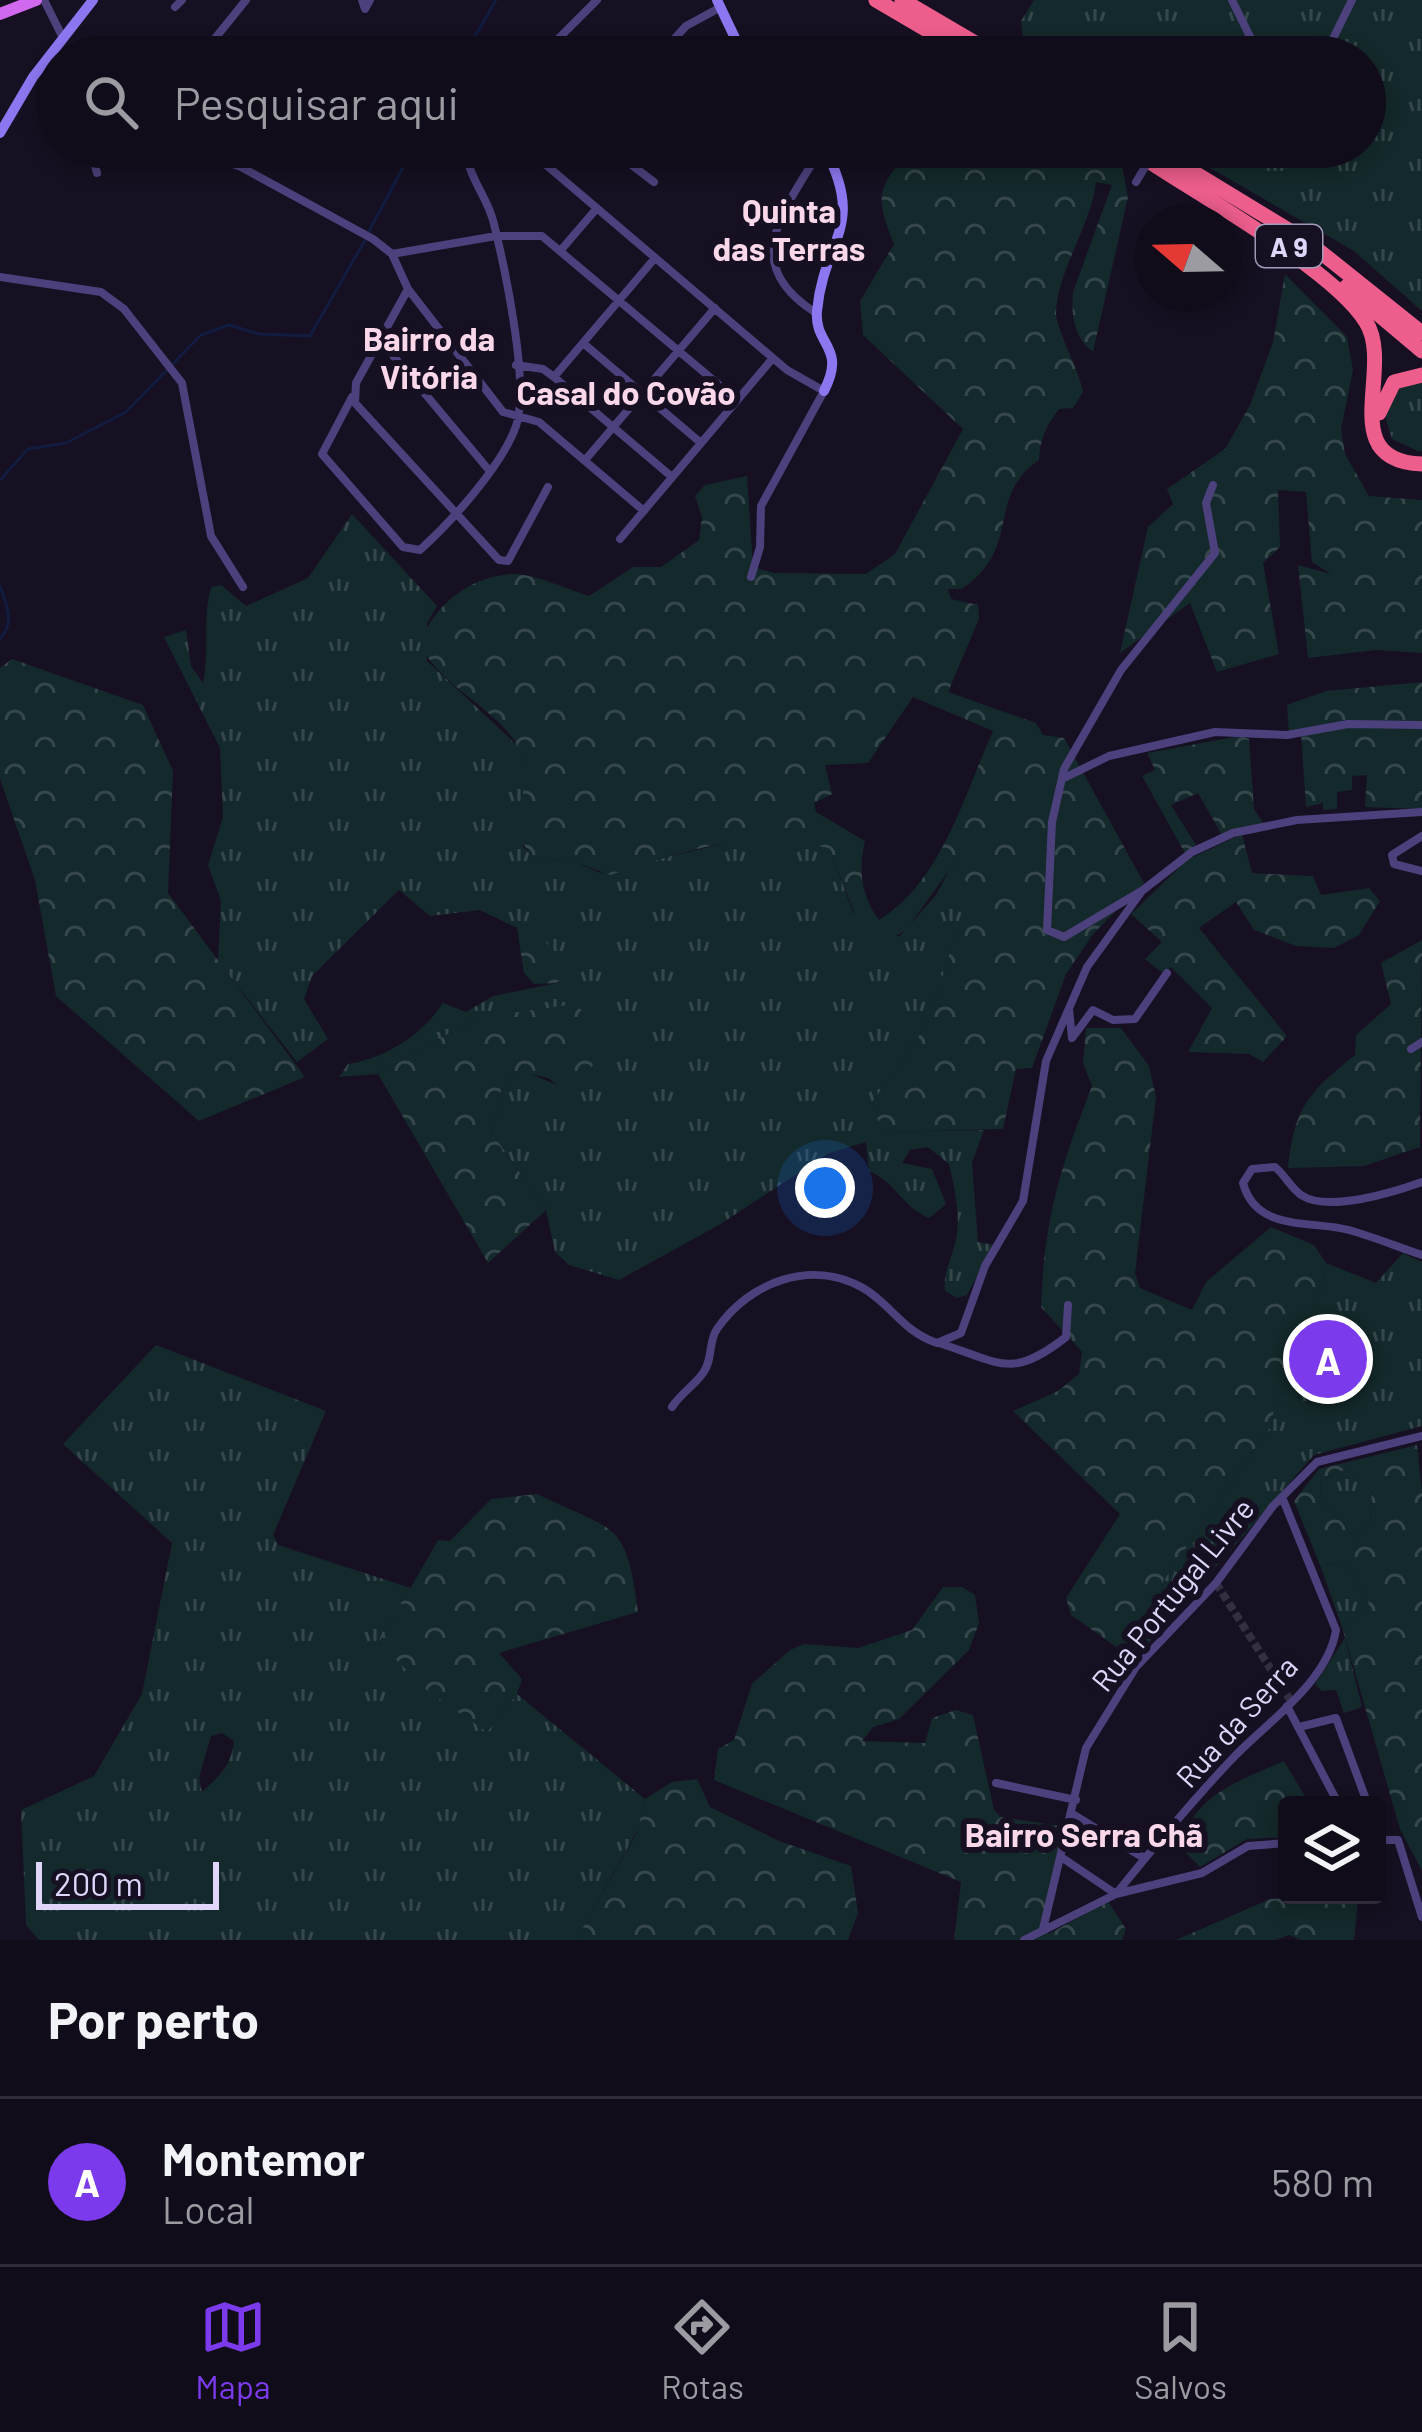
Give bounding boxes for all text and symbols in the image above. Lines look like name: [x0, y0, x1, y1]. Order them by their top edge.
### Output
search box: [36, 36, 1386, 168]
icon: search: [78, 69, 144, 135]
text: Pesquisar aqui: [174, 75, 459, 129]
district label: Quinta das Terras: [713, 190, 865, 268]
north arrow: [1134, 204, 1242, 312]
road number: A 9: [1256, 225, 1322, 267]
district label: Bairro da Vitória: [363, 318, 495, 396]
district label: Casal do Covão: [516, 372, 736, 412]
your location: [795, 1158, 855, 1218]
pin: A: [1289, 1314, 1367, 1404]
street label: Rua Portugal Livre: [1083, 1490, 1261, 1698]
street label: Rua da Serra: [1168, 1648, 1304, 1794]
map controls: [1278, 1796, 1386, 1904]
button: layers: [1278, 1796, 1386, 1904]
district label: Bairro Serra Chã: [965, 1814, 1203, 1854]
scale bar: [36, 1856, 219, 1909]
text: 200 m: [54, 1863, 143, 1903]
text: Por perto: [48, 1988, 259, 2049]
text: Montemor: [162, 2131, 365, 2185]
text: A: [74, 2158, 100, 2205]
text: 580 m: [1272, 2158, 1374, 2205]
text: Local: [162, 2185, 255, 2232]
tab: Mapa: [195, 2294, 271, 2406]
tab: Rotas: [661, 2294, 744, 2406]
tab: Salvos: [1134, 2294, 1227, 2406]

